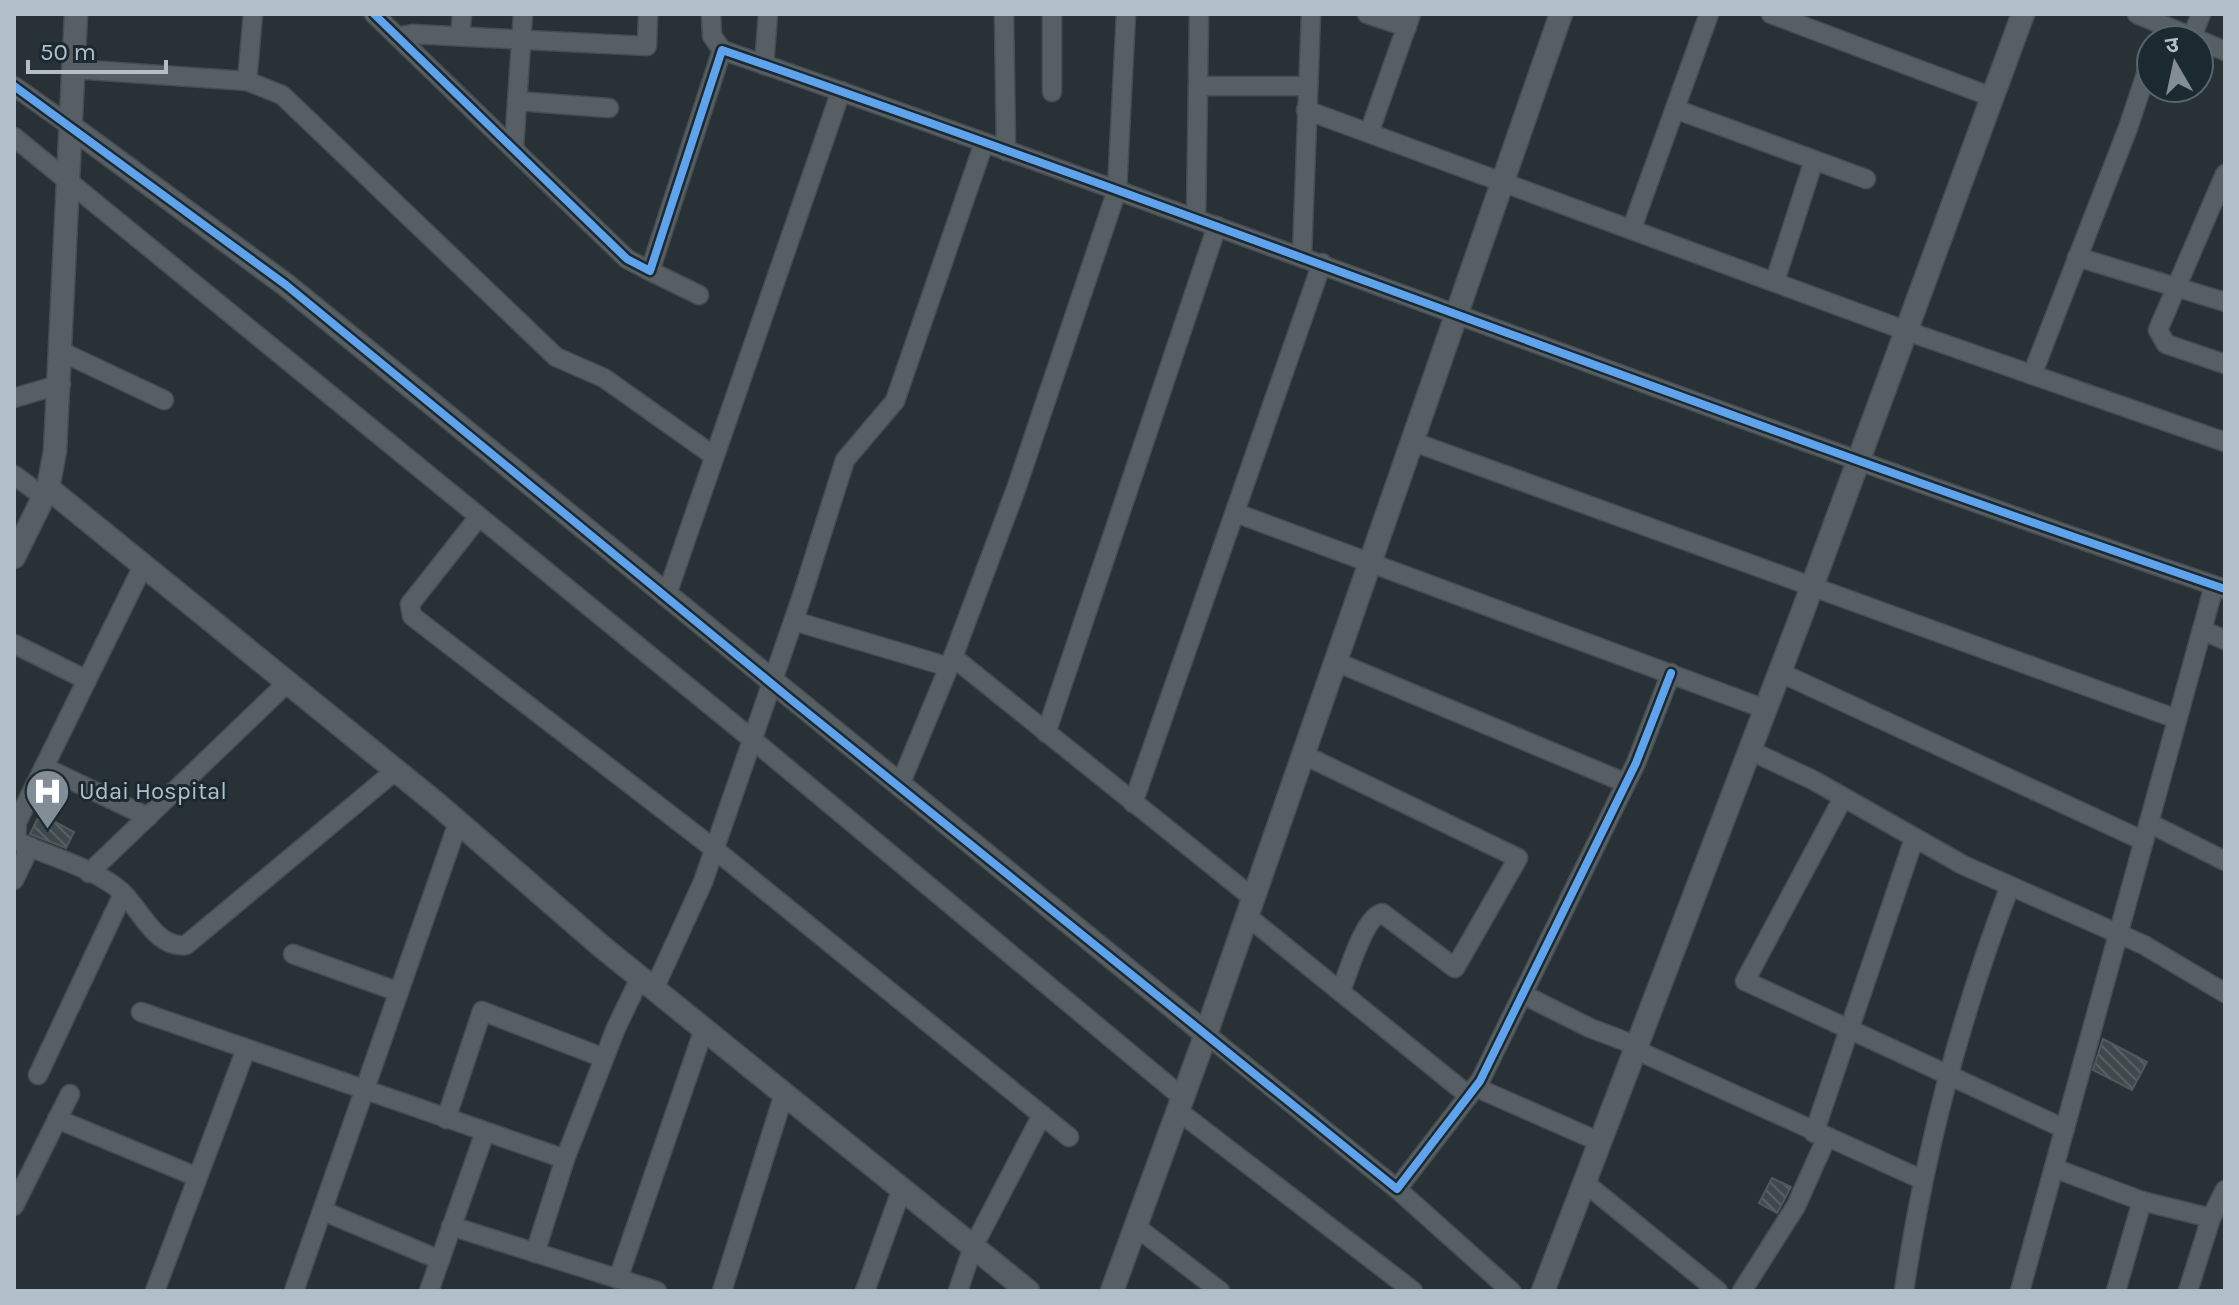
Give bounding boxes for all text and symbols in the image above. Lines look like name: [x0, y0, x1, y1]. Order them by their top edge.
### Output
scale bar: [28, 24, 166, 74]
north arrow: [2135, 24, 2215, 104]
text: उ: [2164, 31, 2182, 59]
text: 50 m: [40, 38, 96, 66]
hospital icon: Udai Hospital: [24, 767, 72, 830]
place label: Udai Hospital: [79, 777, 227, 805]

